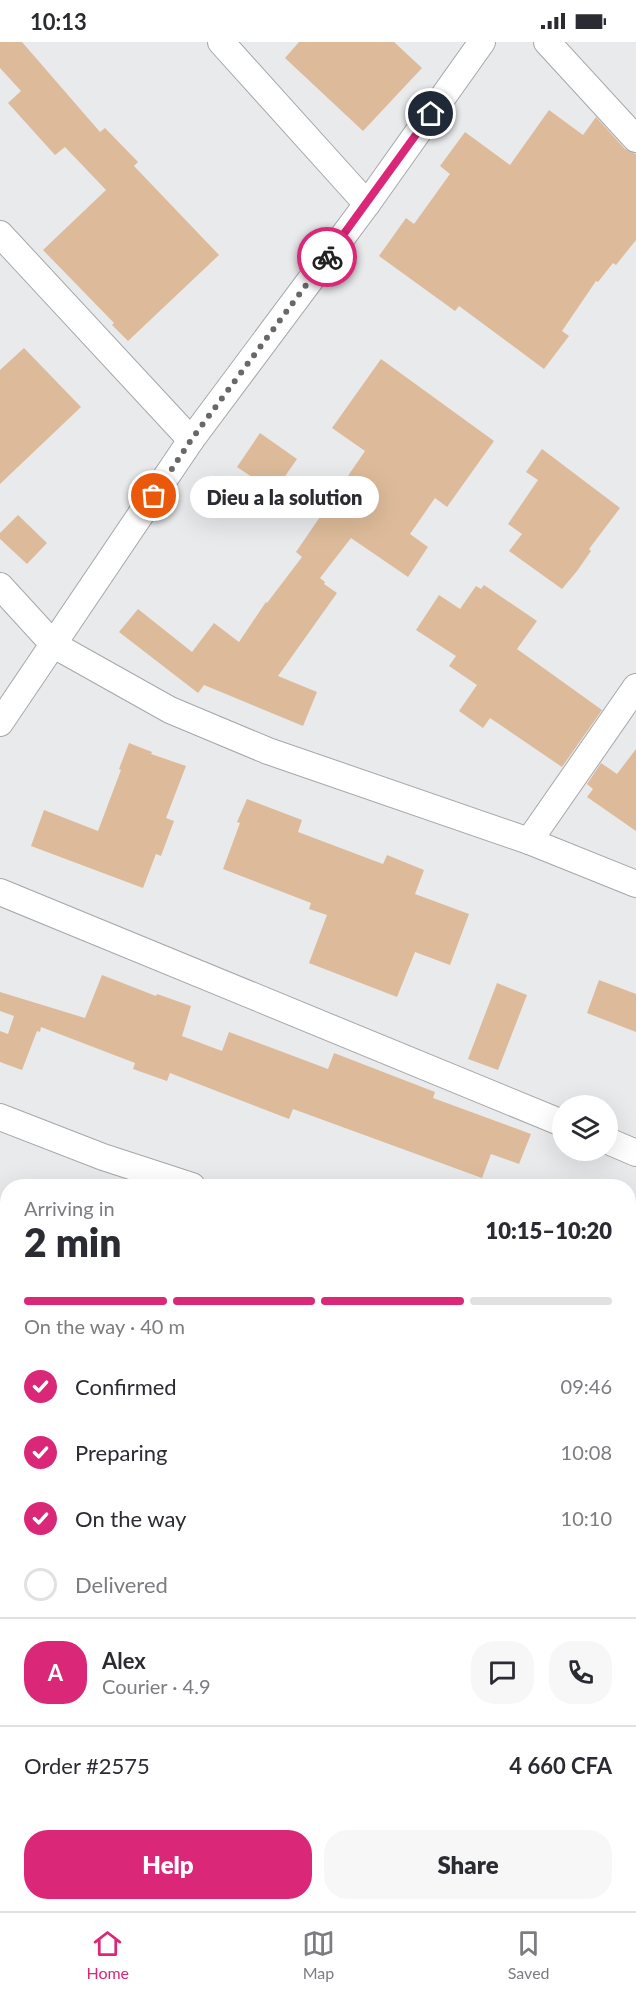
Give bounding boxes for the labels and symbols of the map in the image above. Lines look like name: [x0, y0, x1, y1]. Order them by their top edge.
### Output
pin: [405, 88, 456, 139]
courier: [297, 227, 357, 287]
pin: [128, 470, 179, 521]
callout: Dieu a la solution: [190, 475, 379, 517]

